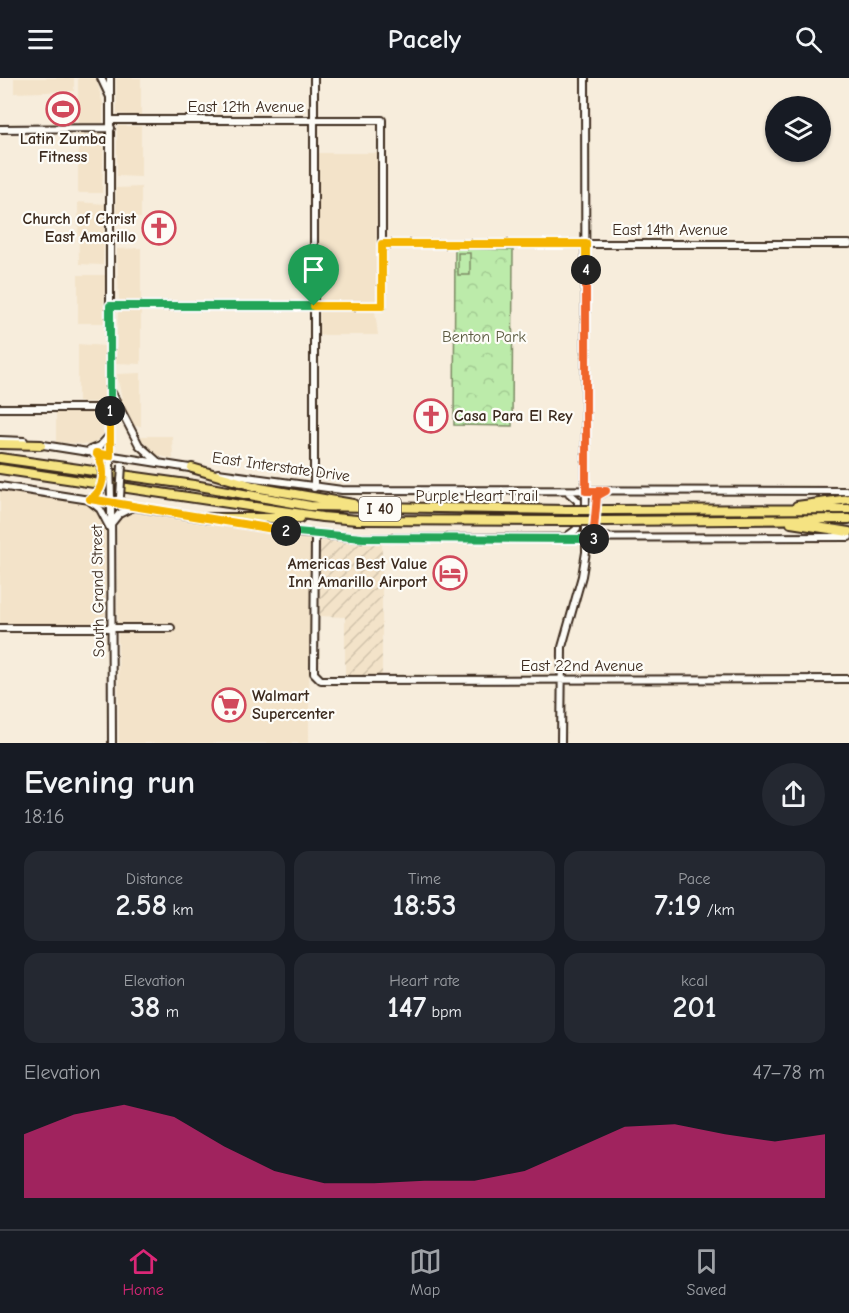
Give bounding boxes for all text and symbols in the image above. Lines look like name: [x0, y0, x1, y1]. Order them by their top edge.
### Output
icon: menu: [24, 23, 57, 56]
icon: search: [792, 23, 825, 56]
text: Pacely: [388, 24, 461, 55]
sports icon: Latin Zumba Fitness: [45, 91, 81, 127]
map controls: [765, 96, 831, 162]
button: layers: [765, 96, 831, 162]
street label: East 12th Avenue: [188, 98, 304, 116]
place label: Latin Zumba Fitness: [20, 130, 106, 166]
place label: Church of Christ East Amarillo: [23, 210, 137, 246]
church icon: Church of Christ East Amarillo: [141, 210, 177, 246]
street label: East 14th Avenue: [612, 221, 728, 239]
pin: [288, 244, 339, 306]
icon: arrive: [297, 253, 330, 286]
pin: 4: [571, 255, 601, 285]
text: 4: [582, 261, 590, 279]
park label: Benton Park: [442, 328, 526, 346]
pin: 1: [95, 396, 125, 426]
church icon: Casa Para El Rey: [413, 398, 449, 434]
text: 1: [107, 402, 113, 420]
place label: Casa Para El Rey: [454, 407, 573, 425]
street label: East Interstate Drive: [211, 448, 351, 486]
street label: Purple Heart Trail: [416, 487, 538, 505]
road number: I 40: [359, 497, 401, 521]
pin: 2: [271, 516, 301, 546]
text: 2: [282, 522, 290, 540]
street label: South Grand Street: [88, 524, 108, 657]
pin: 3: [579, 524, 609, 554]
text: 3: [590, 530, 598, 548]
place label: Americas Best Value Inn Amarillo Airport: [288, 555, 428, 591]
hotel icon: Americas Best Value Inn Amarillo Airport: [432, 555, 468, 591]
street label: East 22nd Avenue: [521, 657, 643, 675]
supermarket icon: Walmart Supercenter: [211, 687, 247, 723]
place label: Walmart Supercenter: [252, 687, 335, 723]
text: Evening run: [24, 763, 195, 801]
button: share: [762, 763, 825, 826]
text: 18:16: [24, 805, 65, 828]
text: Distance: [126, 870, 183, 888]
text: Time: [408, 870, 441, 888]
text: Pace: [678, 870, 711, 888]
text: 2.58: [116, 888, 167, 923]
text: 18:53: [392, 888, 457, 923]
text: 7:19: [654, 888, 701, 923]
text: km: [167, 901, 194, 919]
text: /km: [701, 901, 735, 919]
text: Elevation: [124, 972, 185, 990]
text: Heart rate: [389, 972, 460, 990]
text: kcal: [681, 972, 708, 990]
text: 38: [130, 990, 160, 1025]
text: 147: [387, 990, 426, 1025]
text: 201: [673, 990, 716, 1025]
text: m: [160, 1003, 179, 1021]
text: bpm: [426, 1003, 462, 1021]
text: Elevation: [24, 1061, 101, 1084]
text: 47–78 m: [753, 1061, 825, 1084]
tab: Home: [122, 1245, 164, 1299]
tab: Map: [409, 1245, 442, 1299]
tab: Saved: [687, 1245, 727, 1299]

